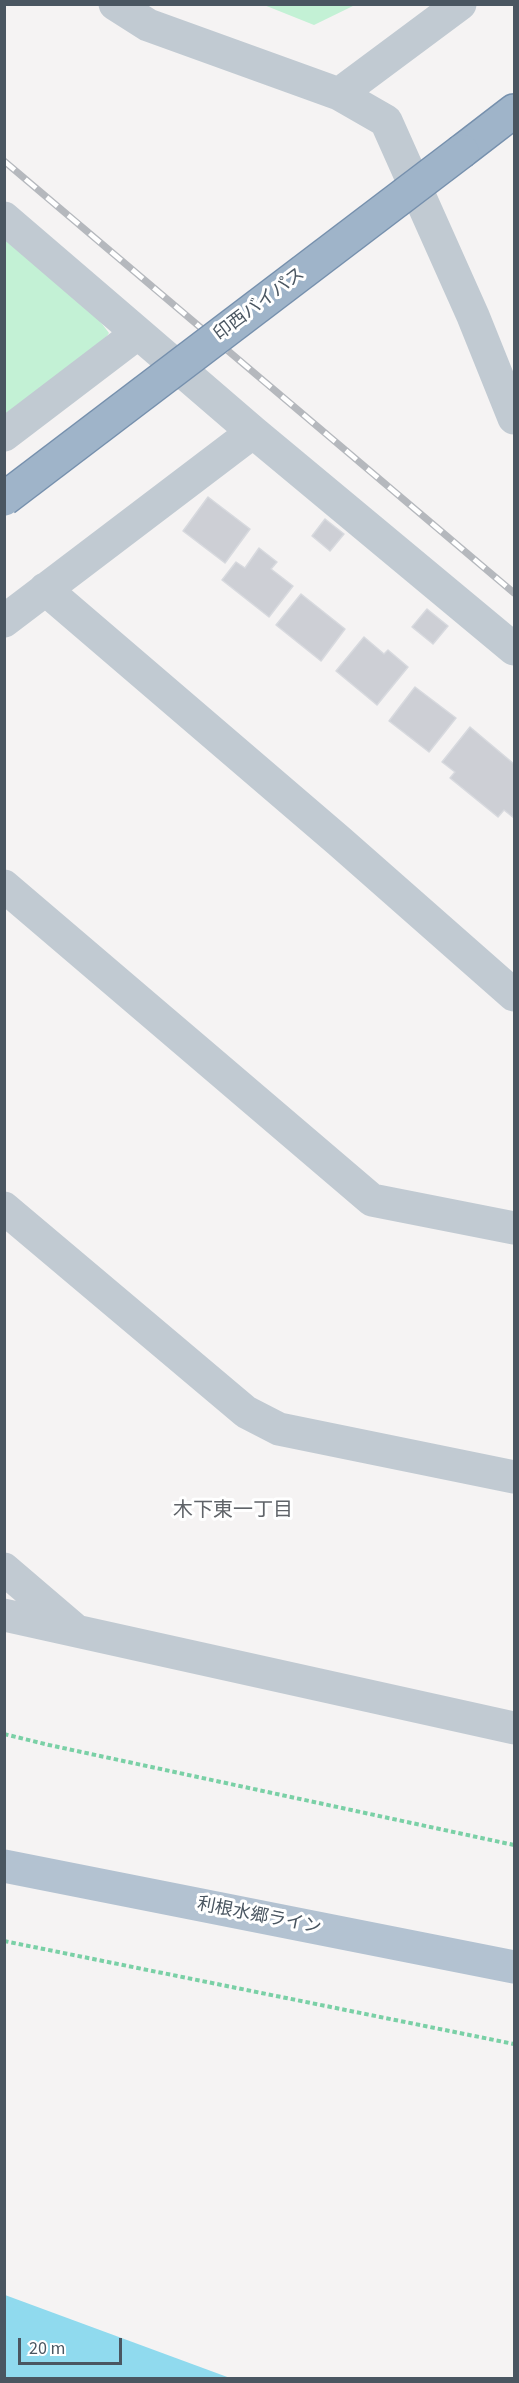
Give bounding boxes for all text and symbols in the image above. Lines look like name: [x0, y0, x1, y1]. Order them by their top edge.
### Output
street label: 印西バイパス: [210, 264, 310, 346]
district label: 木下東一丁目: [173, 1500, 293, 1524]
street label: 利根水郷ライン: [195, 1894, 323, 1940]
scale bar: [21, 2326, 124, 2364]
text: 20 m: [29, 2336, 65, 2361]

